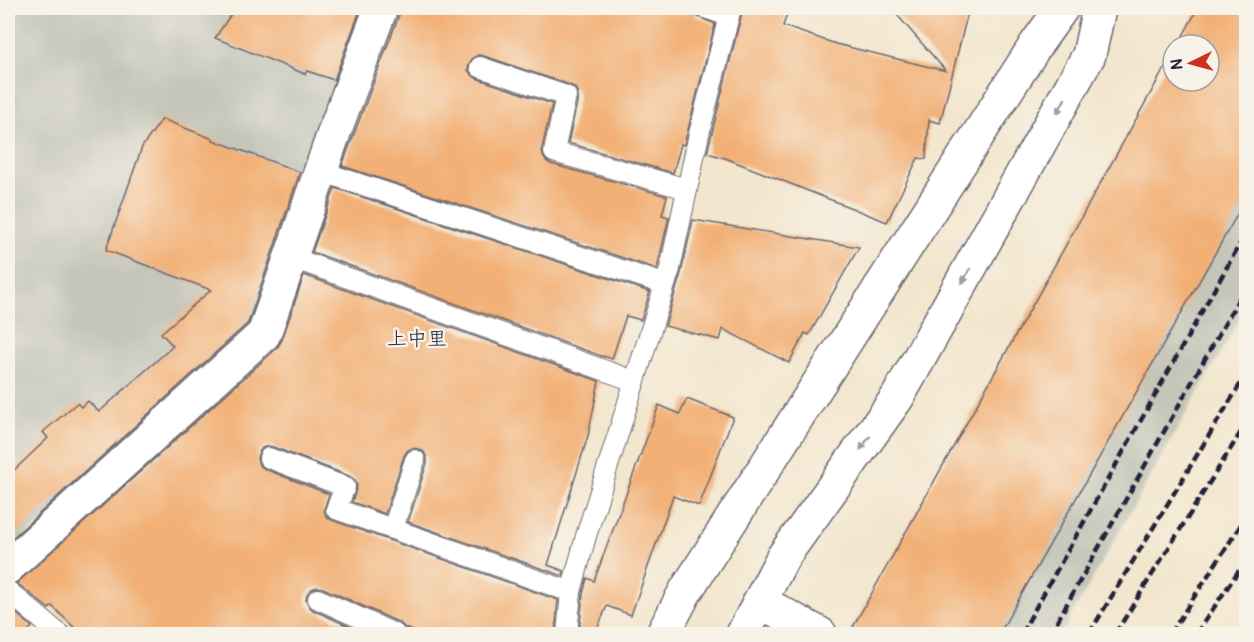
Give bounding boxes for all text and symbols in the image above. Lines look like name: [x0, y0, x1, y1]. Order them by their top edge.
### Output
north arrow: [1161, 33, 1221, 93]
text: N: [1167, 58, 1187, 70]
one-way arrow: [1056, 98, 1066, 115]
one-way arrow: [960, 268, 971, 284]
district label: 上中里: [387, 326, 447, 351]
one-way arrow: [859, 434, 871, 450]

